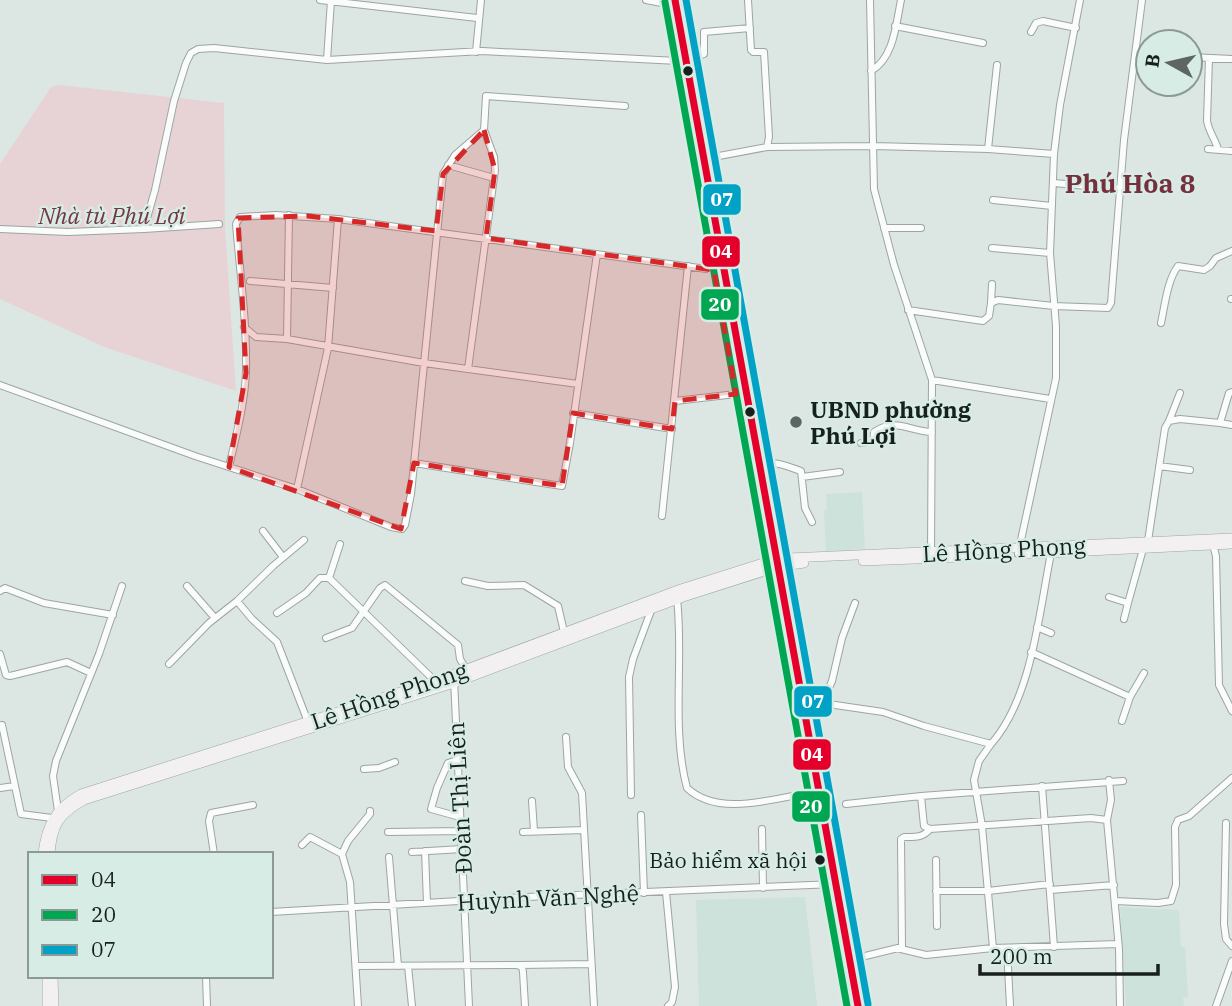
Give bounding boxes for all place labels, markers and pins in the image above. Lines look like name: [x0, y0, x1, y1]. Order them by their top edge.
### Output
unlabelled marker: [681, 64, 695, 78]
place label: UBND phường Phú Lợi: [810, 394, 972, 450]
unlabelled marker: [743, 405, 757, 419]
marker: UBND phường Phú Lợi: [788, 414, 804, 430]
place label: Bảo hiểm xã hội: [649, 846, 807, 874]
marker: Bảo hiểm xã hội: [813, 853, 827, 867]

